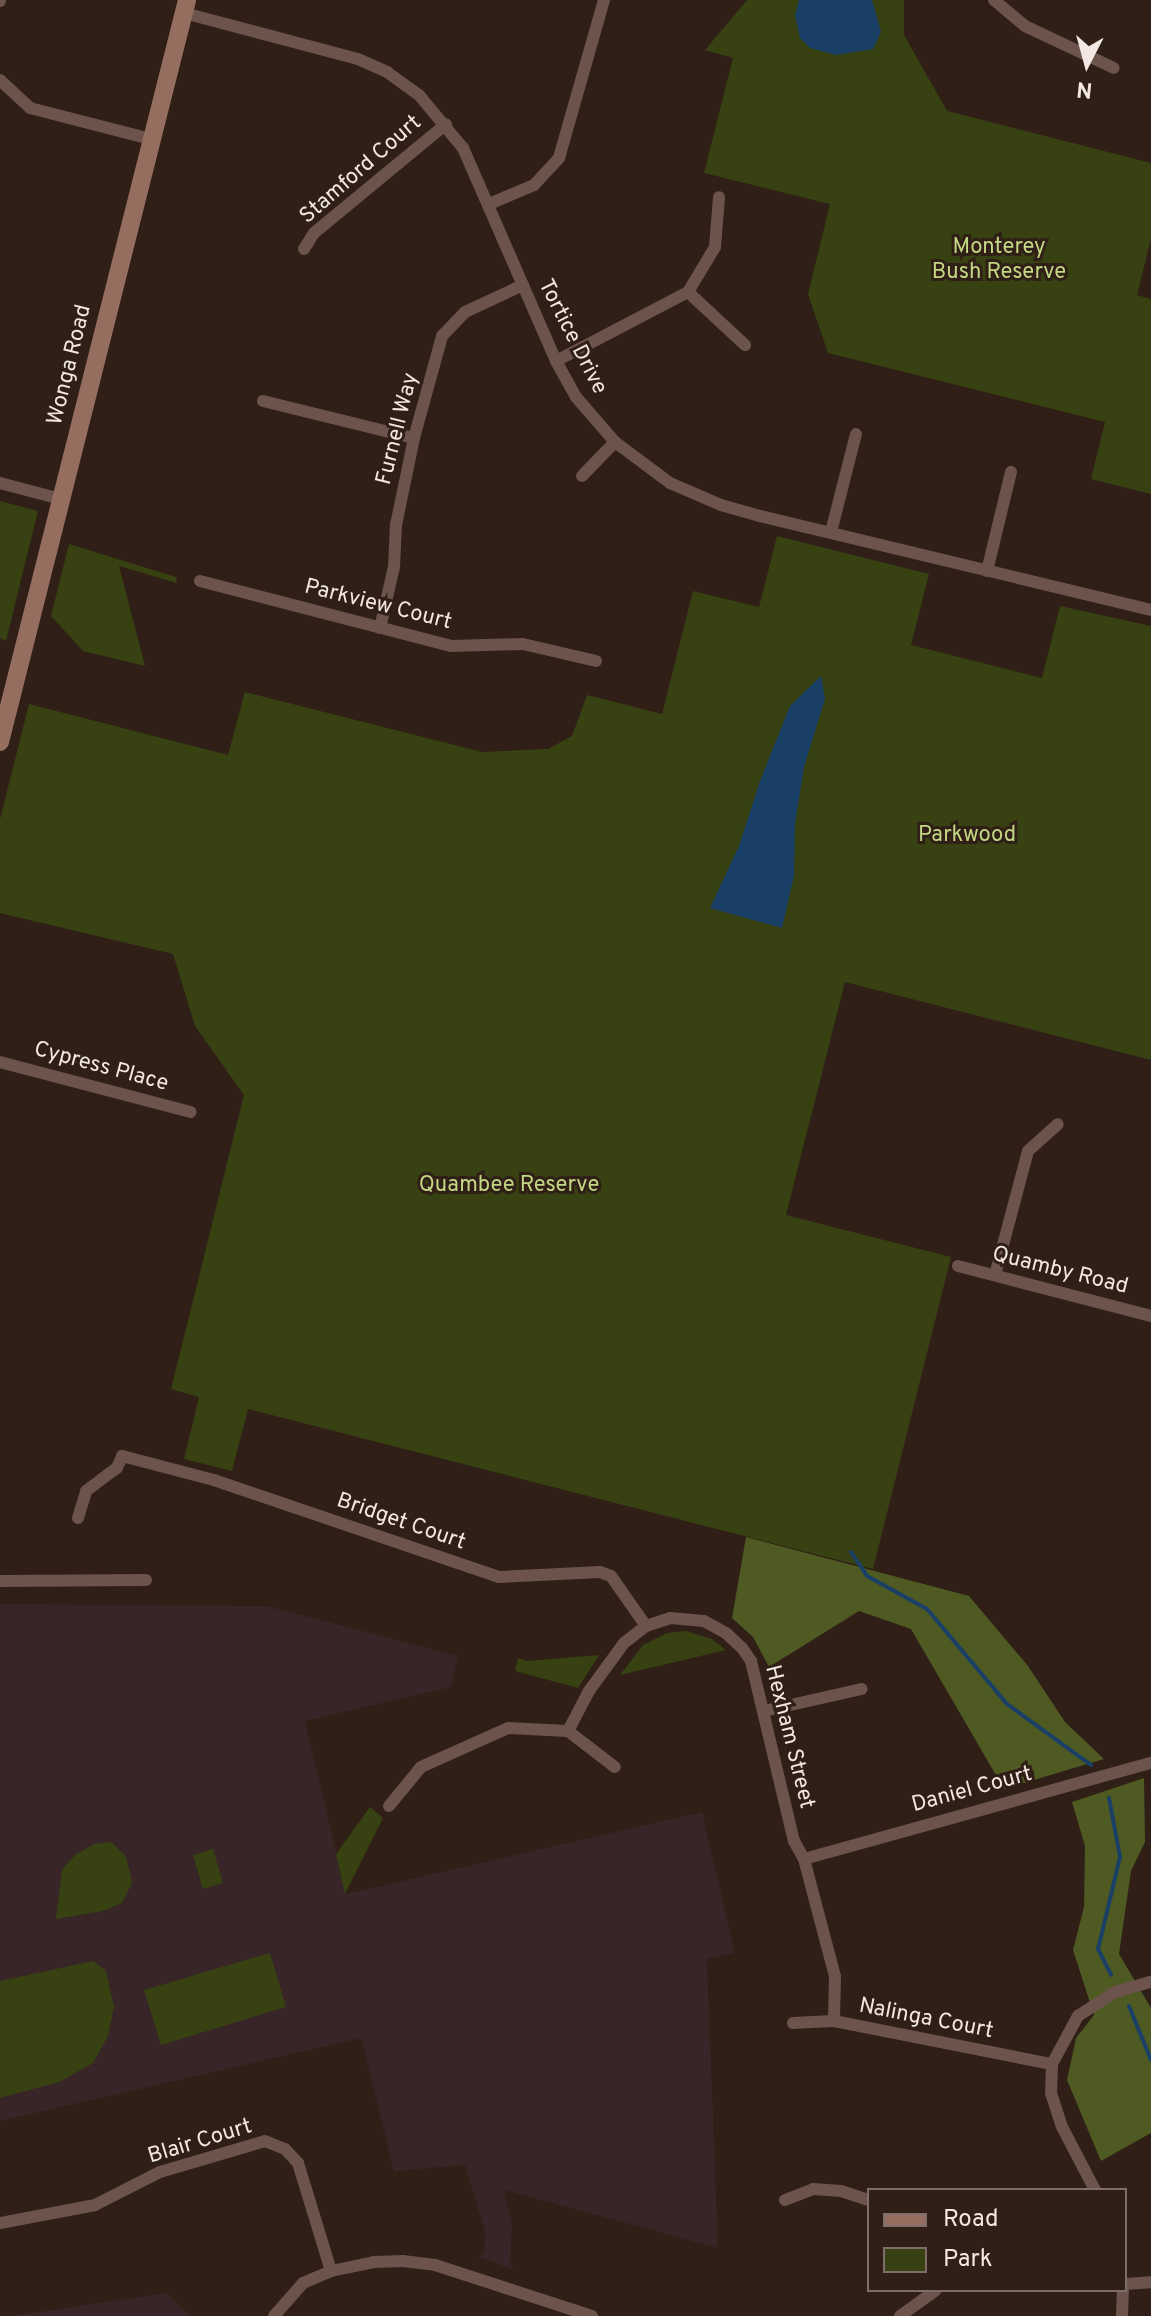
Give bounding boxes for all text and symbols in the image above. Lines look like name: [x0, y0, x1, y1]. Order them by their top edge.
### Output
north arrow: [1047, 24, 1127, 104]
text: N: [1075, 74, 1094, 103]
street label: Stamford Court: [295, 110, 427, 230]
park label: Monterey Bush Reserve: [932, 234, 1066, 286]
street label: Tortice Drive: [532, 275, 612, 399]
street label: Wonga Road: [42, 302, 98, 428]
street label: Furnell Way: [371, 370, 425, 488]
street label: Parkview Court: [302, 574, 454, 636]
park label: Parkwood: [918, 823, 1016, 849]
street label: Cypress Place: [31, 1036, 171, 1098]
park label: Quambee Reserve: [419, 1173, 599, 1199]
street label: Quamby Road: [989, 1241, 1131, 1301]
street label: Bridget Court: [333, 1488, 469, 1556]
street label: Hexham Street: [758, 1663, 820, 1811]
street label: Daniel Court: [909, 1761, 1035, 1819]
street label: Nalinga Court: [857, 1993, 995, 2045]
street label: Blair Court: [145, 2114, 255, 2170]
legend: [867, 2188, 1127, 2292]
text: Road: [943, 2205, 999, 2235]
text: Park: [943, 2245, 993, 2275]

